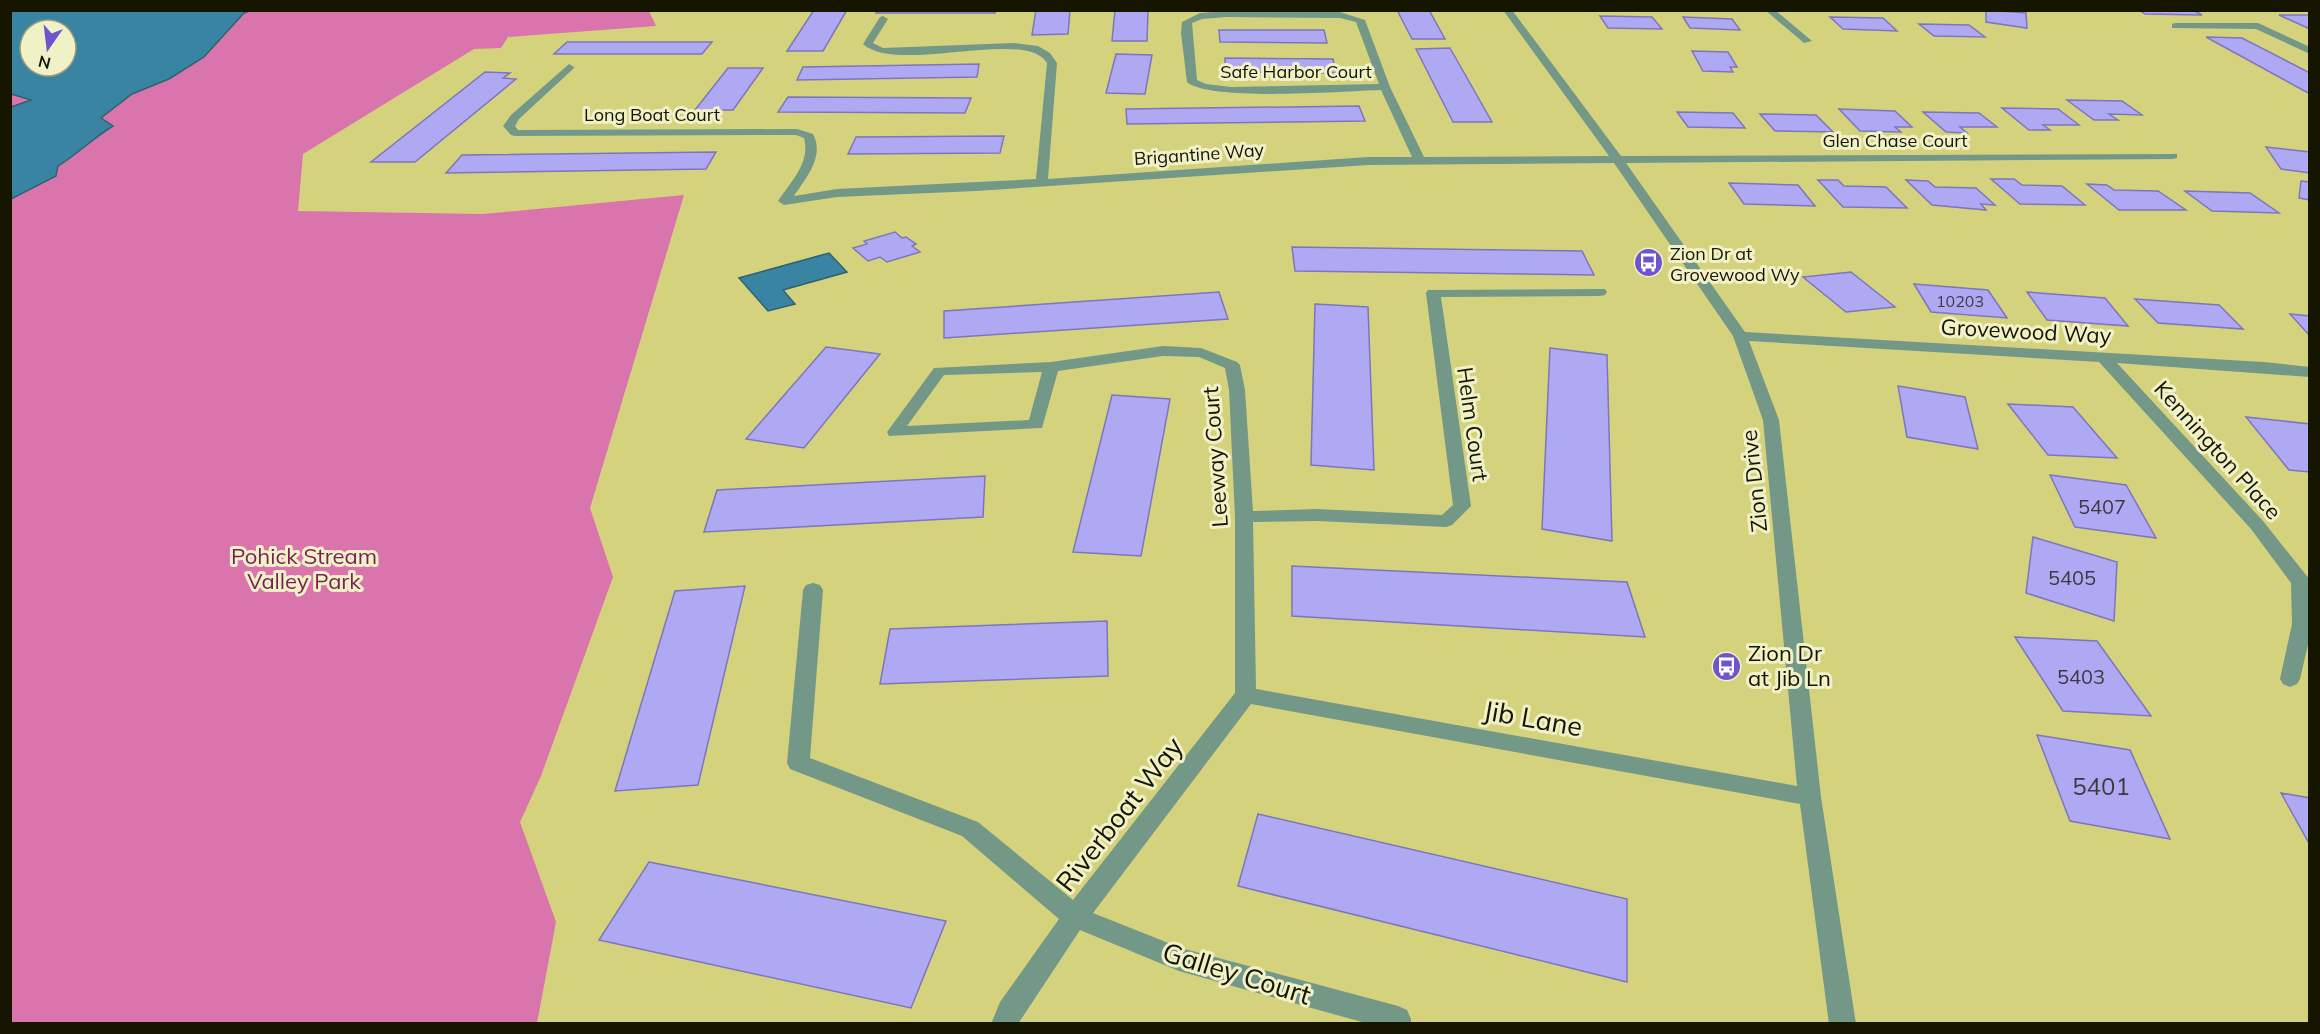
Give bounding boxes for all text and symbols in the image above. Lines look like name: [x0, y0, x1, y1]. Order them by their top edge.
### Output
north arrow: [18, 18, 78, 78]
text: N: [36, 51, 53, 74]
street label: Safe Harbor Court: [1220, 60, 1372, 83]
street label: Long Boat Court: [584, 103, 720, 126]
street label: Glen Chase Court: [1822, 129, 1968, 152]
street label: Brigantine Way: [1133, 138, 1265, 170]
place label: Zion Dr at Grovewood Wy: [1670, 242, 1800, 286]
bus stop icon: Zion Dr at Grovewood Wy: [1633, 247, 1665, 279]
house number: 10203: [1936, 291, 1984, 311]
street label: Grovewood Way: [1940, 313, 2112, 349]
street label: Helm Court: [1451, 365, 1495, 483]
street label: Kennington Place: [2148, 375, 2288, 525]
street label: Leeway Court: [1196, 385, 1234, 528]
street label: Zion Drive: [1735, 428, 1773, 534]
house number: 5407: [2078, 494, 2126, 519]
park label: Pohick Stream Valley Park: [231, 542, 377, 595]
house number: 5405: [2048, 565, 2096, 590]
place label: Zion Dr at Jib Ln: [1748, 639, 1831, 692]
bus stop icon: Zion Dr at Jib Ln: [1711, 650, 1743, 682]
house number: 5403: [2057, 664, 2105, 689]
street label: Jib Lane: [1481, 693, 1585, 743]
street label: Riverboat Way: [1048, 729, 1190, 898]
house number: 5401: [2072, 771, 2130, 801]
street label: Galley Court: [1159, 934, 1315, 1012]

